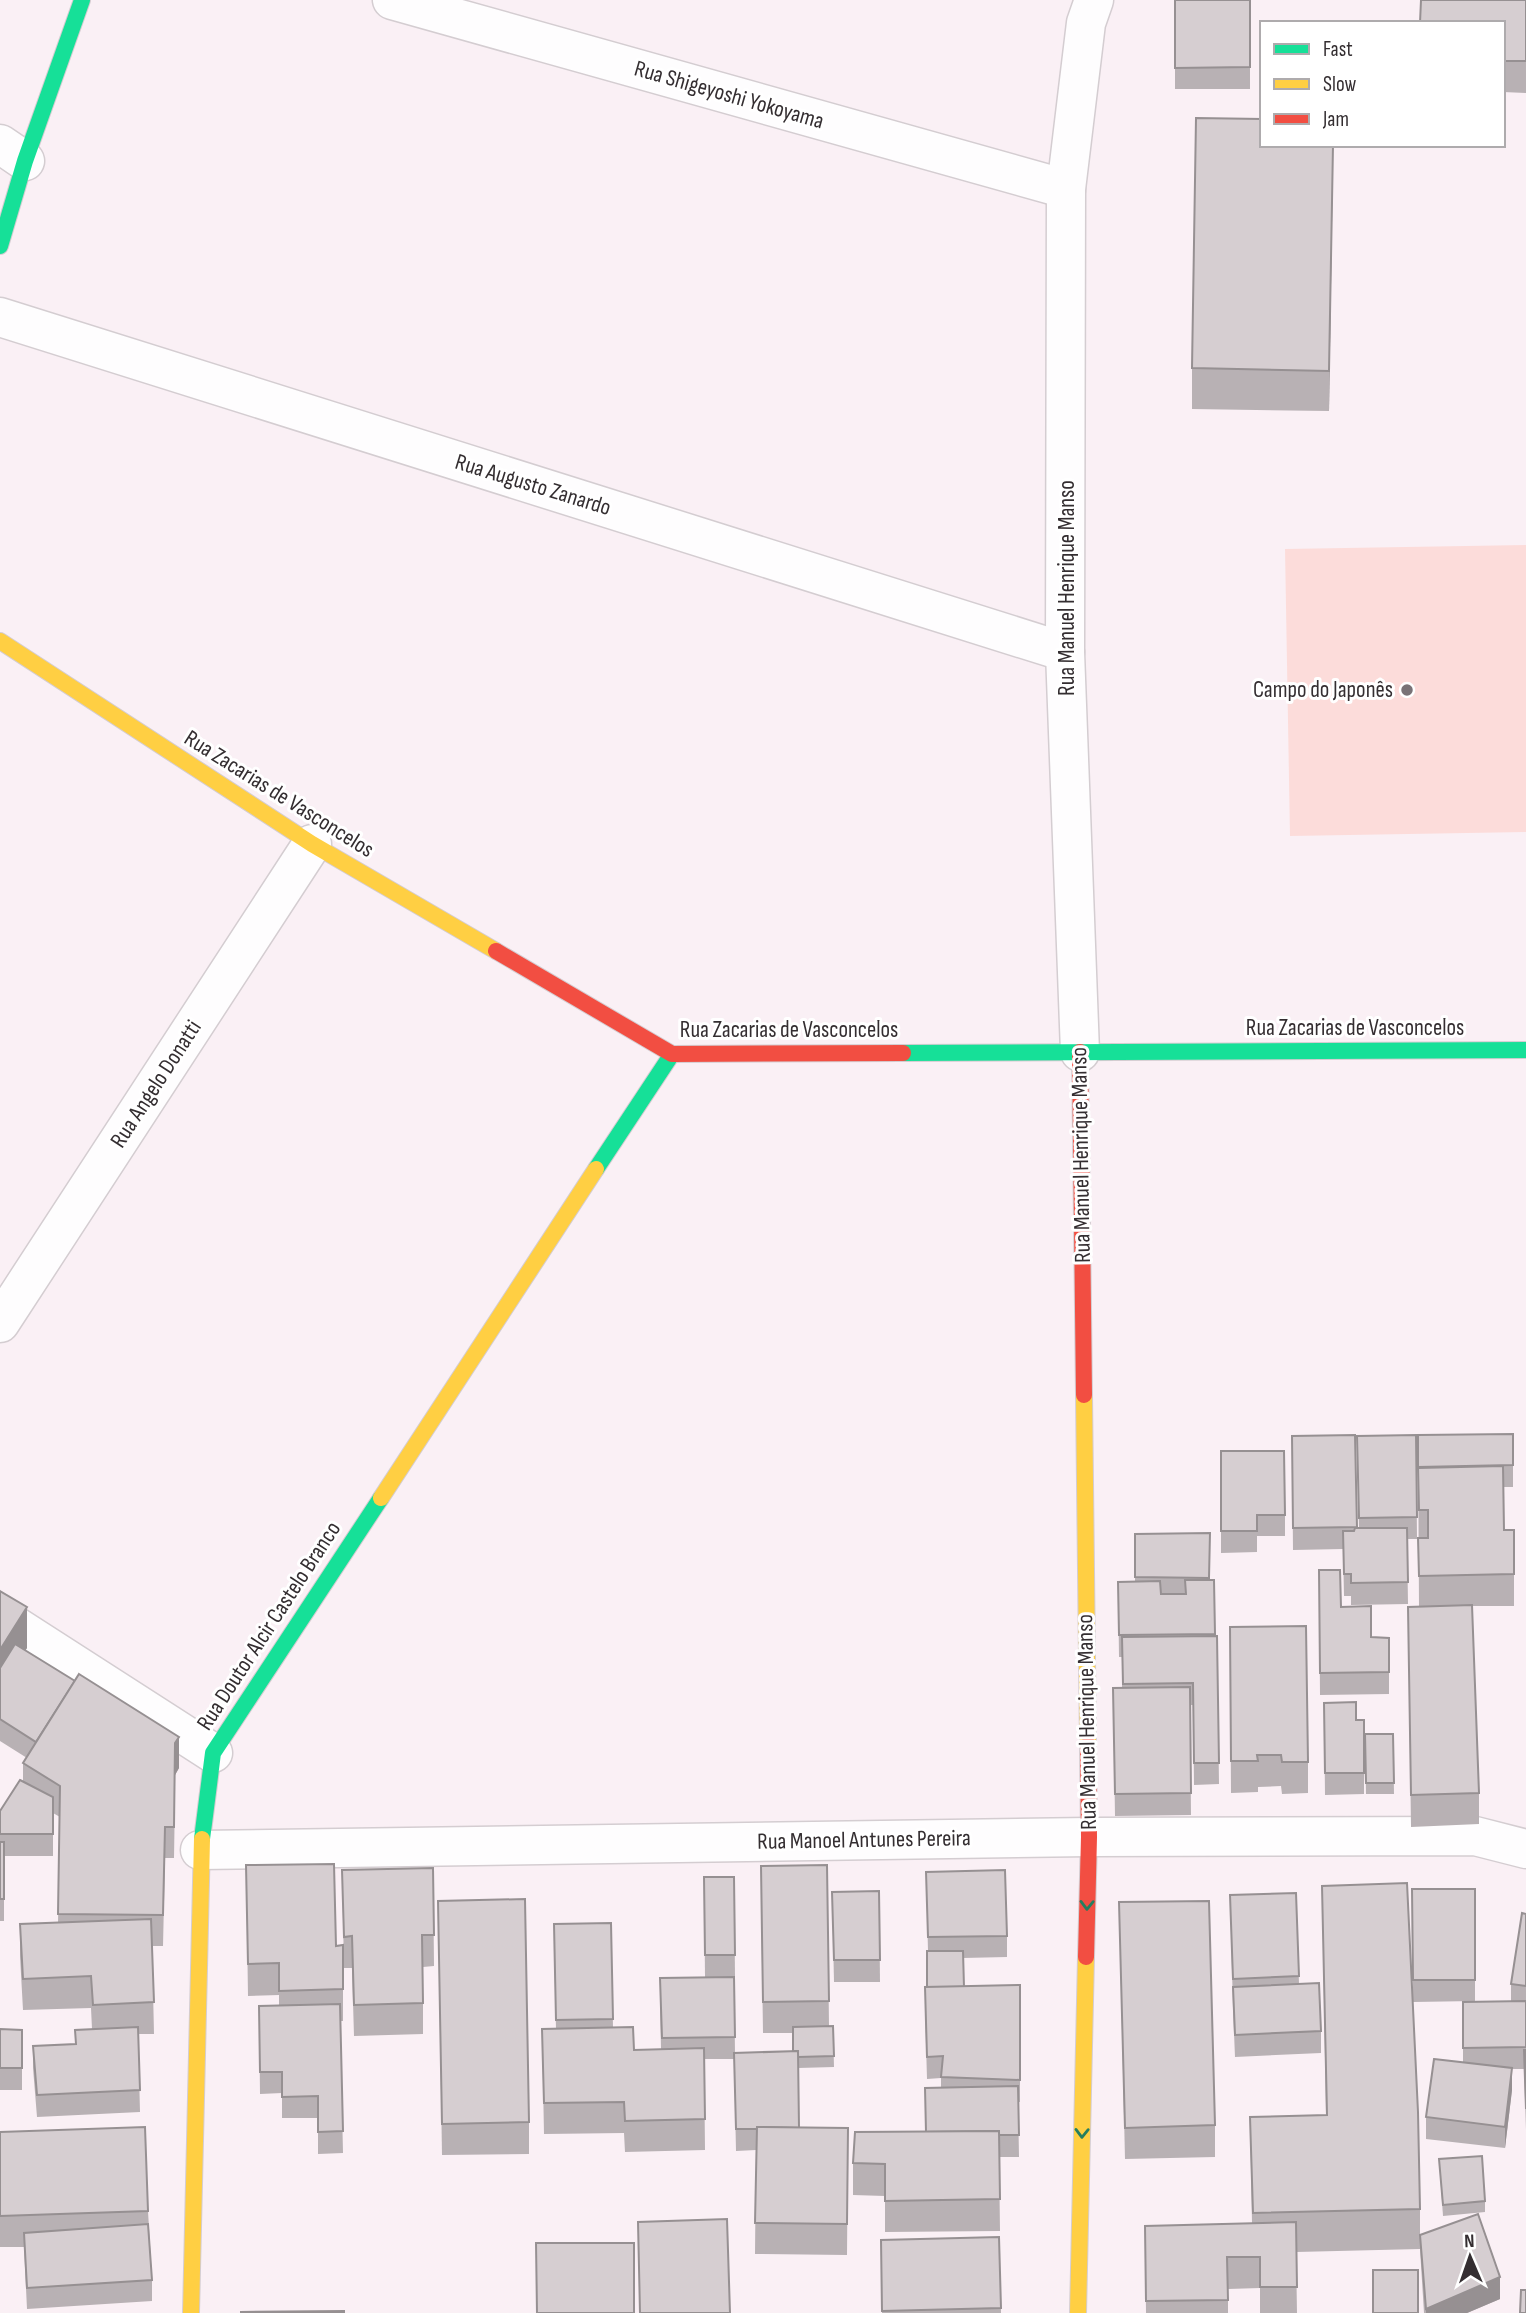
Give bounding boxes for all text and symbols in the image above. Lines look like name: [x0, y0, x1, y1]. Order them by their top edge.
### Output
legend: [1260, 21, 1505, 147]
text: Fast: [1323, 37, 1353, 62]
street label: Rua Shigeyoshi Yokoyama: [631, 55, 827, 135]
text: Slow: [1323, 72, 1357, 97]
text: Jam: [1322, 107, 1349, 132]
street label: Rua Augusto Zanardo: [452, 448, 614, 522]
street label: Rua Manuel Henrique Manso: [1053, 480, 1081, 696]
place label: Campo do Japonês: [1253, 676, 1393, 704]
marker: Campo do Japonês: [1399, 682, 1415, 698]
street label: Rua Zacarias de Vasconcelos: [179, 724, 379, 864]
street label: Rua Zacarias de Vasconcelos: [1246, 1014, 1464, 1042]
street label: Rua Angelo Donatti: [104, 1015, 208, 1153]
street label: Rua Zacarias de Vasconcelos: [680, 1016, 898, 1044]
street label: Rua Manuel Henrique Manso: [1065, 1047, 1097, 1263]
street label: Rua Doutor Alcir Castelo Branco: [191, 1516, 347, 1736]
street label: Rua Manuel Henrique Manso: [1071, 1614, 1103, 1830]
street label: Rua Manoel Antunes Pereira: [757, 1824, 971, 1856]
one-way arrow: [1079, 1901, 1095, 1911]
one-way arrow: [1074, 2128, 1090, 2138]
north arrow: [1435, 2222, 1505, 2292]
text: N: [1464, 2230, 1475, 2253]

